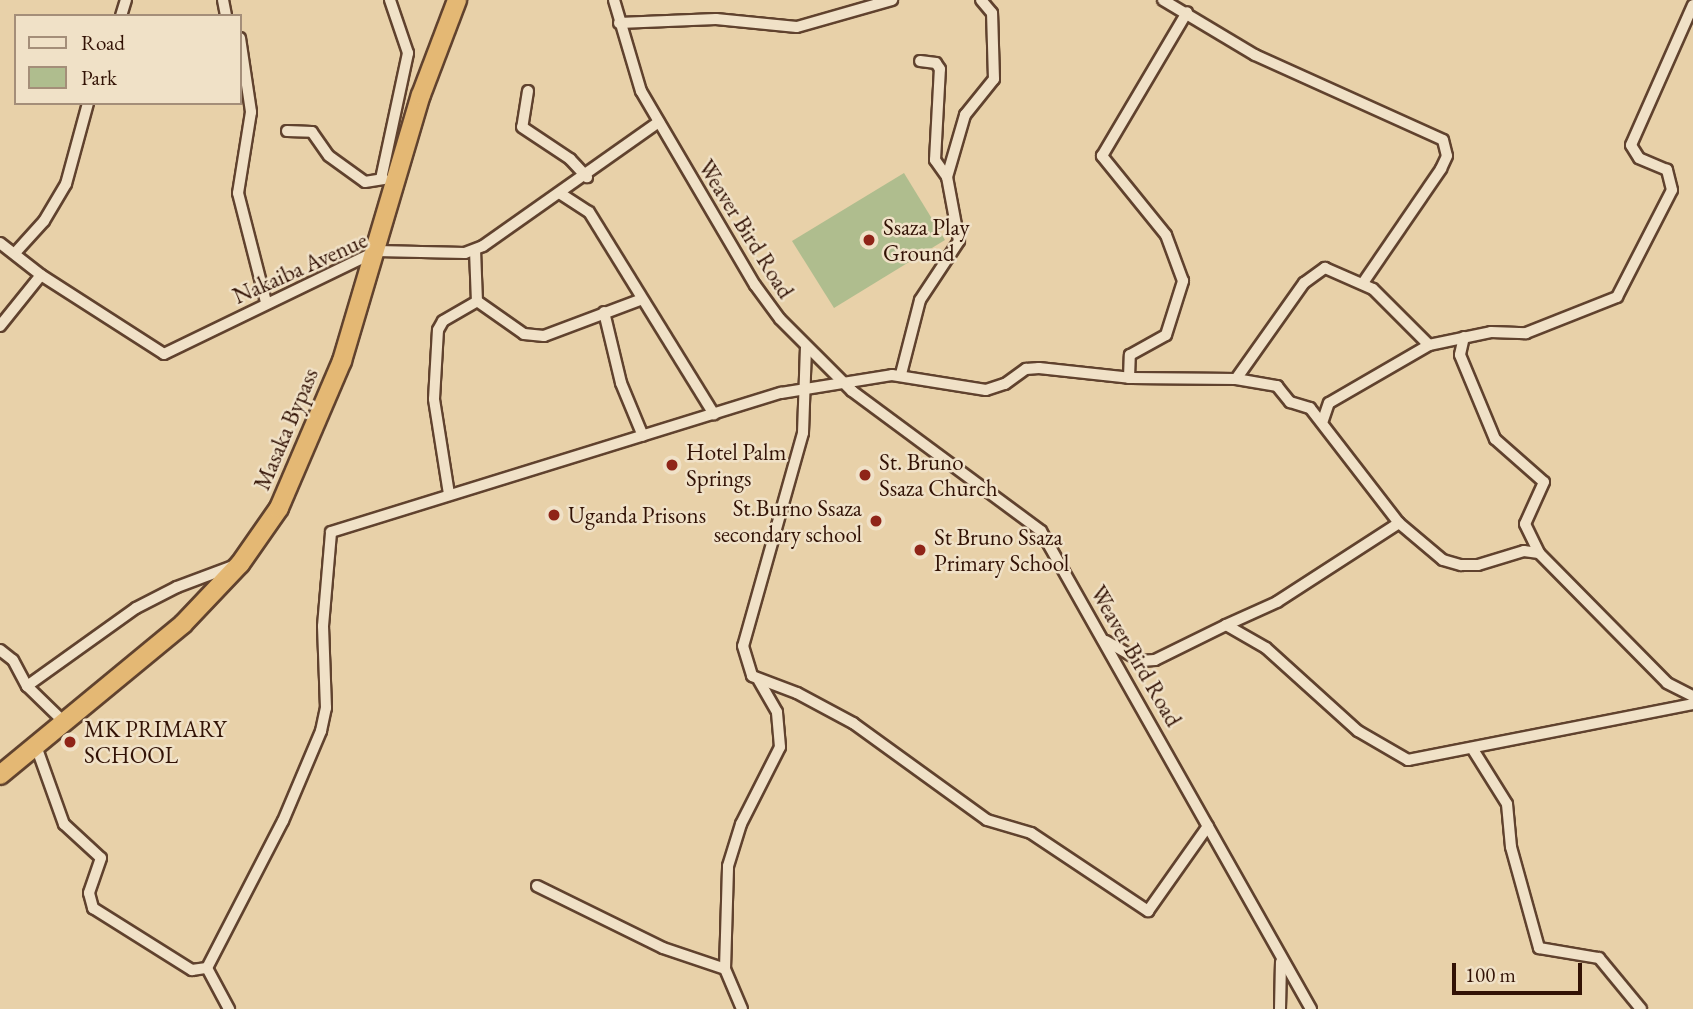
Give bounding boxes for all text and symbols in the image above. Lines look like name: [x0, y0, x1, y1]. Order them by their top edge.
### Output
legend: [14, 14, 242, 105]
text: Road: [81, 29, 125, 56]
text: Park: [81, 64, 117, 91]
street label: Weaver Bird Road: [692, 155, 800, 303]
place label: Ssaza Play Ground: [883, 213, 970, 267]
street label: Nakaiba Avenue: [229, 226, 371, 310]
marker: Ssaza Play Ground: [861, 232, 877, 248]
street label: Masaka Bypass: [248, 364, 324, 494]
place label: Hotel Palm Springs: [686, 438, 786, 492]
place label: St. Bruno Ssaza Church: [879, 448, 997, 502]
marker: Hotel Palm Springs: [664, 457, 680, 473]
marker: St. Bruno Ssaza Church: [857, 467, 873, 483]
place label: St.Burno Ssaza secondary school: [714, 494, 862, 548]
place label: Uganda Prisons: [568, 501, 706, 529]
marker: Uganda Prisons: [546, 507, 562, 523]
marker: St.Burno Ssaza secondary school: [868, 513, 884, 529]
place label: St Bruno Ssaza Primary School: [934, 523, 1069, 577]
marker: St Bruno Ssaza Primary School: [912, 542, 928, 558]
street label: Weaver Bird Road: [1084, 581, 1188, 731]
place label: MK PRIMARY SCHOOL: [84, 715, 226, 769]
marker: MK PRIMARY SCHOOL: [62, 734, 78, 750]
scale bar: [1455, 950, 1584, 994]
text: 100 m: [1465, 961, 1516, 988]

